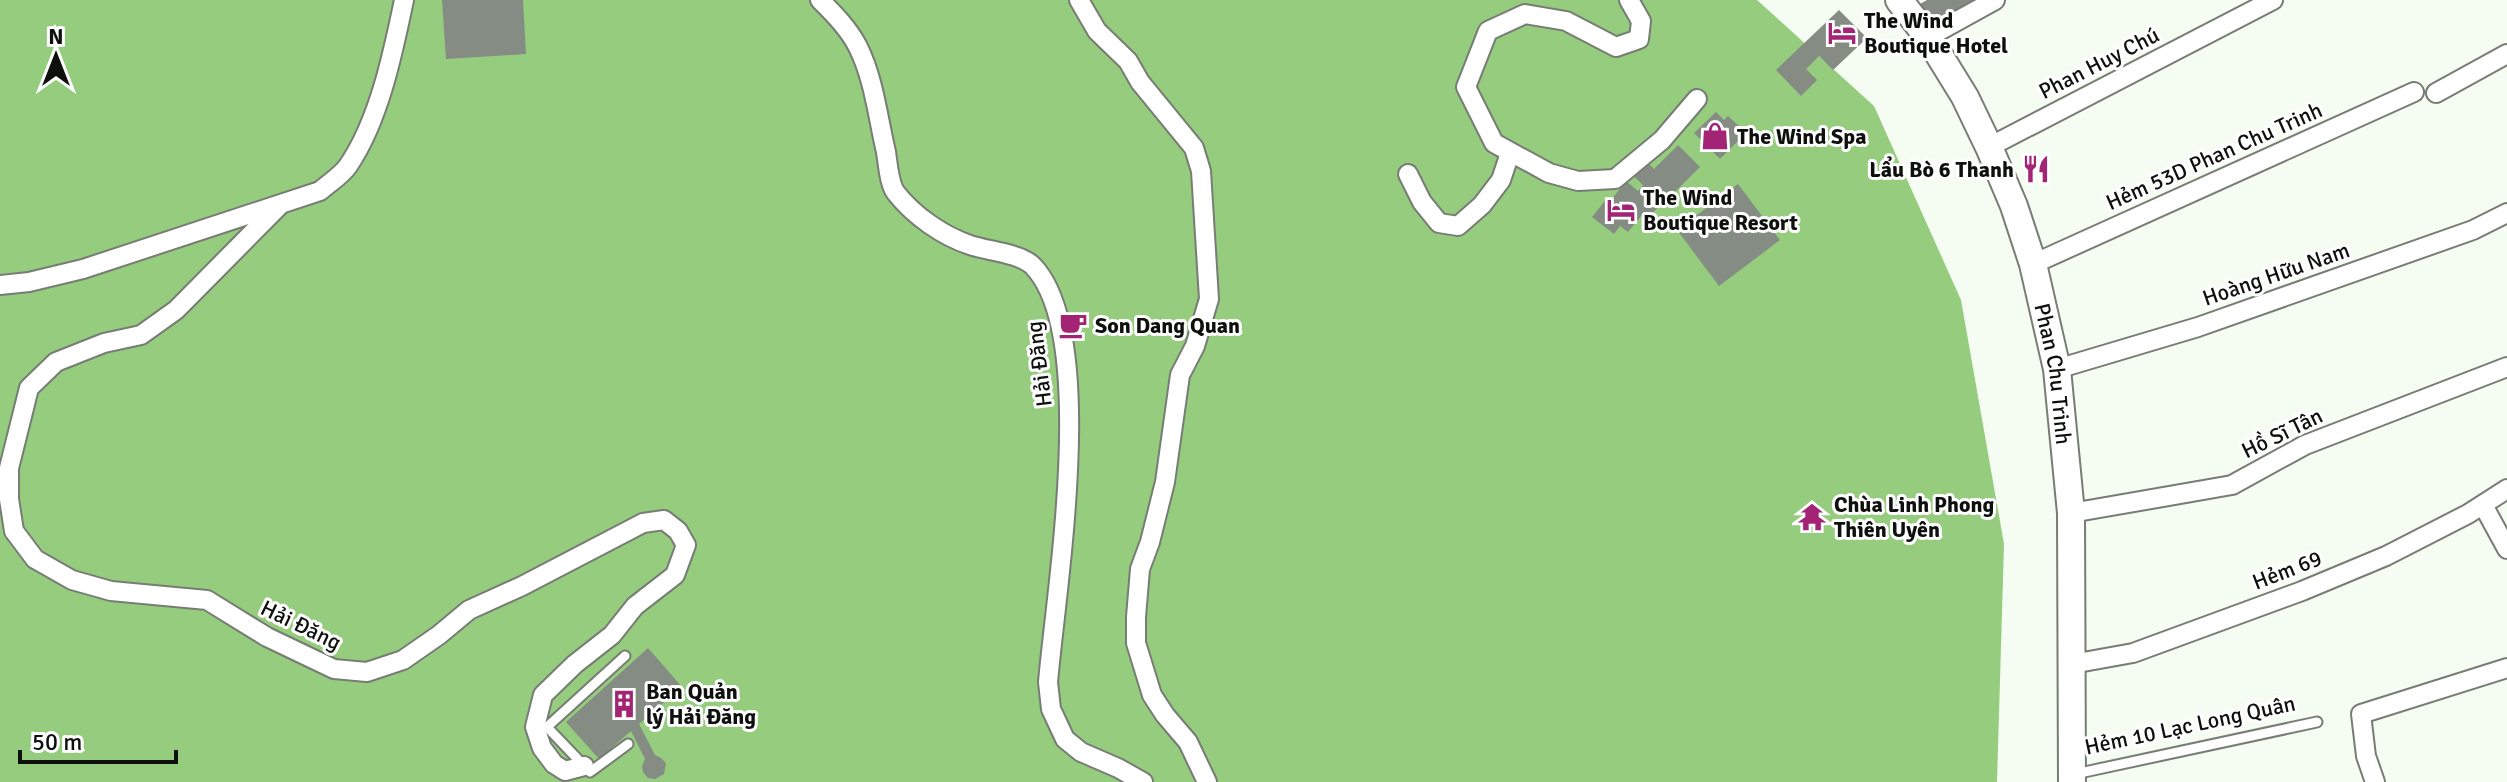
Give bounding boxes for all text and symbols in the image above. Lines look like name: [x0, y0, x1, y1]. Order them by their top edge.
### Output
place label: The Wind Boutique Hotel: [1864, 7, 2008, 59]
north arrow: [16, 16, 96, 96]
hotel icon: The Wind Boutique Hotel: [1827, 18, 1857, 48]
street label: Phan Huy Chú: [2034, 21, 2164, 105]
text: N: [48, 23, 64, 50]
street label: Hẻm 53D Phan Chu Trinh: [2102, 96, 2326, 216]
shop icon: The Wind Spa: [1700, 121, 1730, 151]
place label: The Wind Spa: [1737, 123, 1866, 150]
restaurant icon: Lẩu Bò 6 Thanh: [2021, 154, 2051, 184]
place label: Lẩu Bò 6 Thanh: [1869, 156, 2014, 183]
place label: The Wind Boutique Resort: [1643, 184, 1798, 236]
hotel icon: The Wind Boutique Resort: [1606, 195, 1636, 225]
street label: Hoàng Hữu Nam: [2199, 236, 2353, 312]
street label: Phan Chu Trinh: [2029, 300, 2078, 446]
cafe icon: Son Dang Quan: [1058, 310, 1088, 340]
place label: Son Dang Quan: [1095, 312, 1240, 339]
street label: Hải Đăng: [1020, 320, 1058, 408]
street label: Hồ Sĩ Tân: [2237, 402, 2327, 464]
place label: Chùa Linh Phong Thiên Uyên: [1834, 491, 1995, 543]
temple icon: Chùa Linh Phong Thiên Uyên: [1797, 502, 1827, 532]
street label: Hẻm 69: [2249, 544, 2325, 596]
street label: Hải Đăng: [256, 594, 346, 656]
place label: Ban Quản lý Hải Đăng: [646, 678, 756, 730]
building icon: Ban Quản lý Hải Đăng: [609, 689, 639, 719]
street label: Hẻm 10 Lạc Long Quân: [2082, 689, 2298, 761]
scale bar: [20, 714, 176, 764]
text: 50 m: [32, 727, 82, 757]

